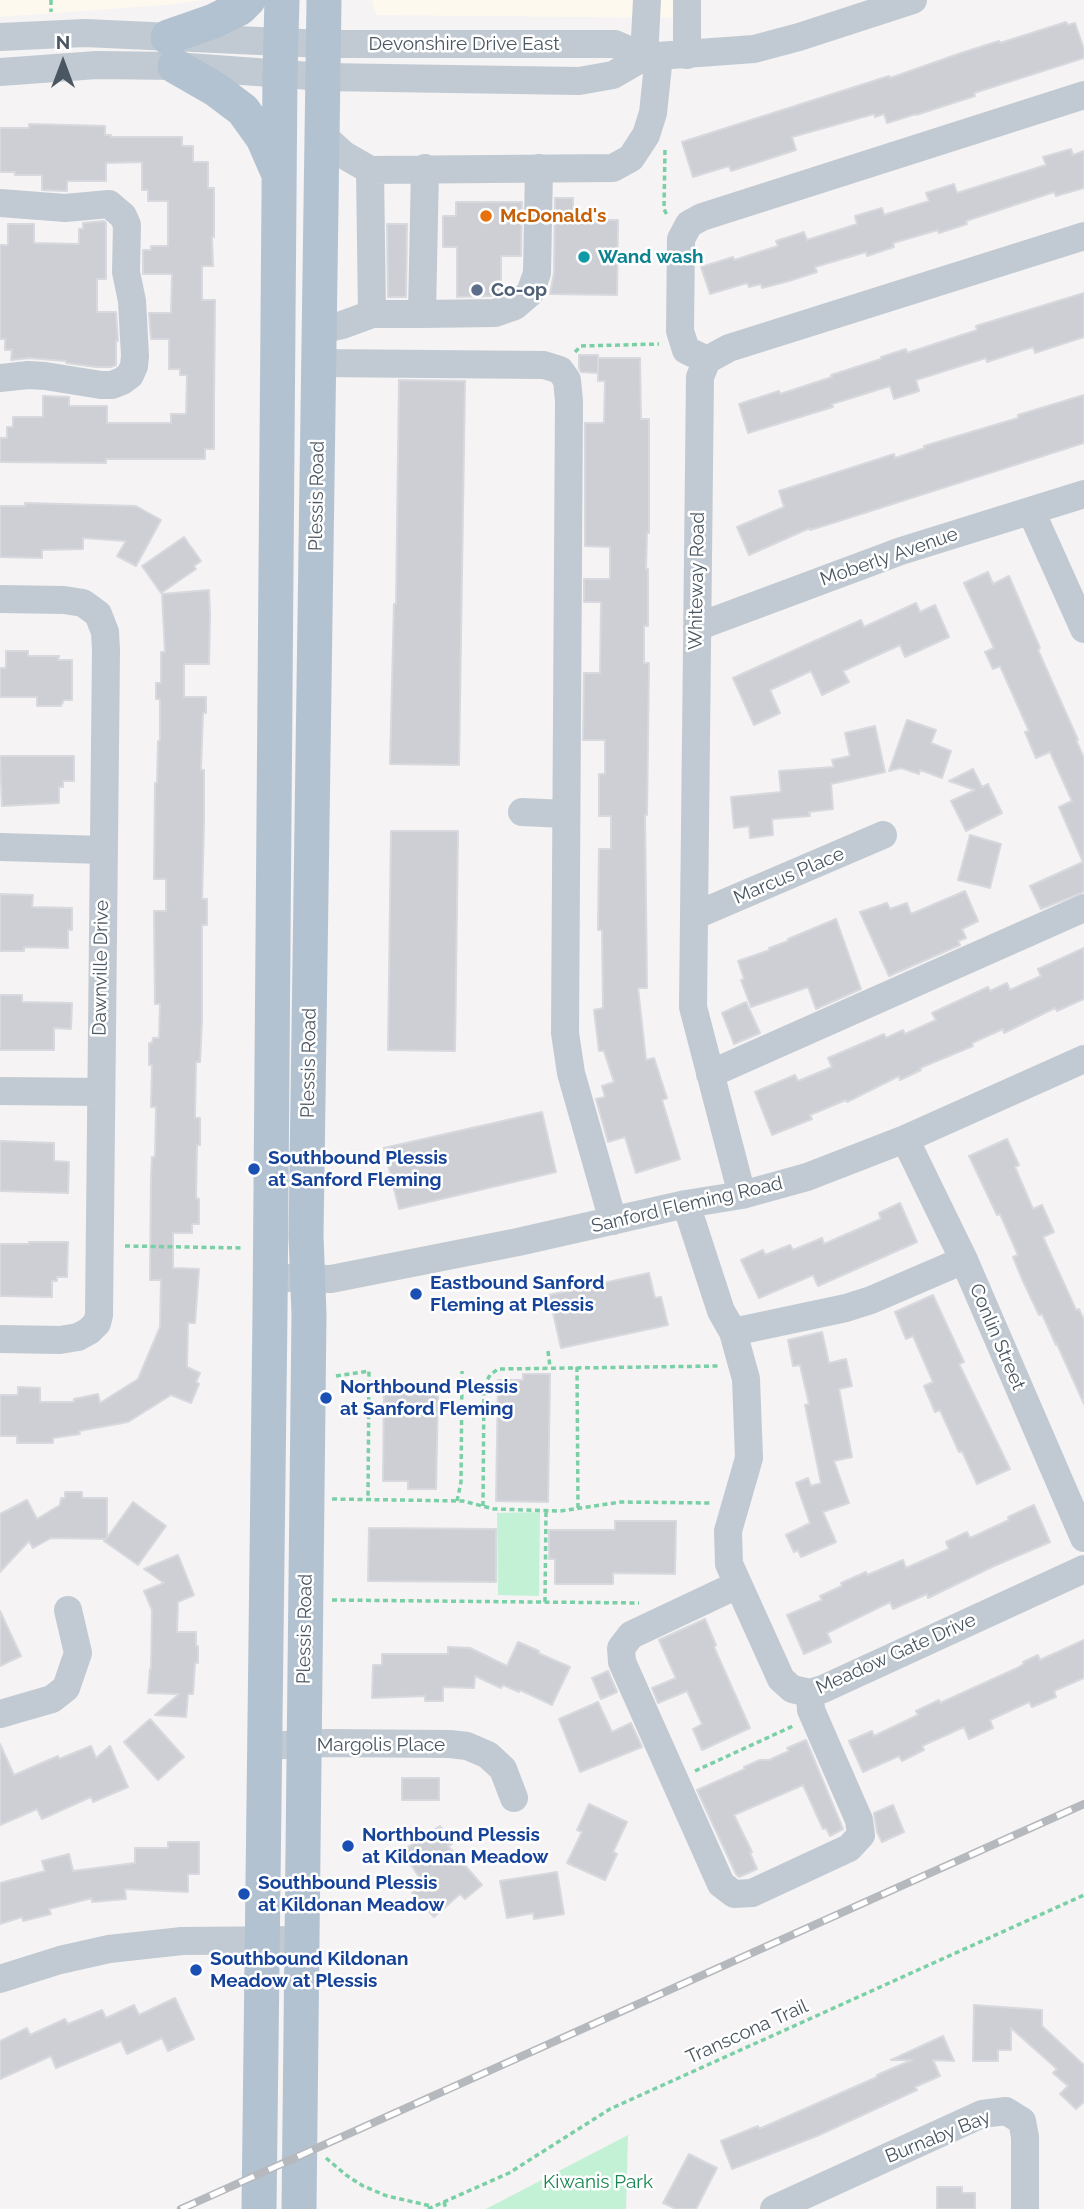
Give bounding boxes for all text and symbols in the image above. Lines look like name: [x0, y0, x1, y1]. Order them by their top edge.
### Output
north arrow: [28, 28, 98, 98]
text: N: [56, 31, 70, 53]
street label: Devonshire Drive East: [369, 33, 559, 55]
place label: McDonald's: [500, 205, 606, 227]
marker: McDonald's: [478, 208, 494, 224]
place label: Wand wash: [598, 246, 704, 268]
marker: Wand wash: [576, 249, 592, 265]
place label: Co-op: [491, 279, 547, 301]
marker: Co-op: [469, 282, 485, 298]
street label: Plessis Road: [305, 441, 329, 551]
street label: Whiteway Road: [684, 512, 710, 650]
street label: Moberly Avenue: [817, 523, 961, 591]
street label: Marcus Place: [730, 842, 848, 910]
street label: Dawnville Drive: [88, 900, 114, 1036]
street label: Plessis Road: [297, 1008, 321, 1118]
place label: Southbound Plessis at Sanford Fleming: [268, 1147, 447, 1191]
marker: Southbound Plessis at Sanford Fleming: [246, 1161, 262, 1177]
street label: Sanford Fleming Road: [589, 1172, 785, 1238]
place label: Eastbound Sanford Fleming at Plessis: [430, 1272, 604, 1316]
street label: Conlin Street: [964, 1280, 1030, 1394]
marker: Eastbound Sanford Fleming at Plessis: [408, 1286, 424, 1302]
place label: Northbound Plessis at Sanford Fleming: [340, 1376, 518, 1420]
marker: Northbound Plessis at Sanford Fleming: [318, 1390, 334, 1406]
street label: Plessis Road: [293, 1574, 317, 1684]
street label: Meadow Gate Drive: [813, 1609, 979, 1699]
street label: Margolis Place: [317, 1734, 445, 1756]
place label: Northbound Plessis at Kildonan Meadow: [362, 1824, 548, 1868]
marker: Northbound Plessis at Kildonan Meadow: [340, 1838, 356, 1854]
place label: Southbound Plessis at Kildonan Meadow: [258, 1872, 444, 1916]
marker: Southbound Plessis at Kildonan Meadow: [236, 1886, 252, 1902]
place label: Southbound Kildonan Meadow at Plessis: [210, 1948, 408, 1992]
marker: Southbound Kildonan Meadow at Plessis: [188, 1962, 204, 1978]
street label: Transcona Trail: [682, 1995, 812, 2069]
street label: Burnaby Bay: [882, 2106, 994, 2168]
park label: Kiwanis Park: [543, 2171, 653, 2193]

